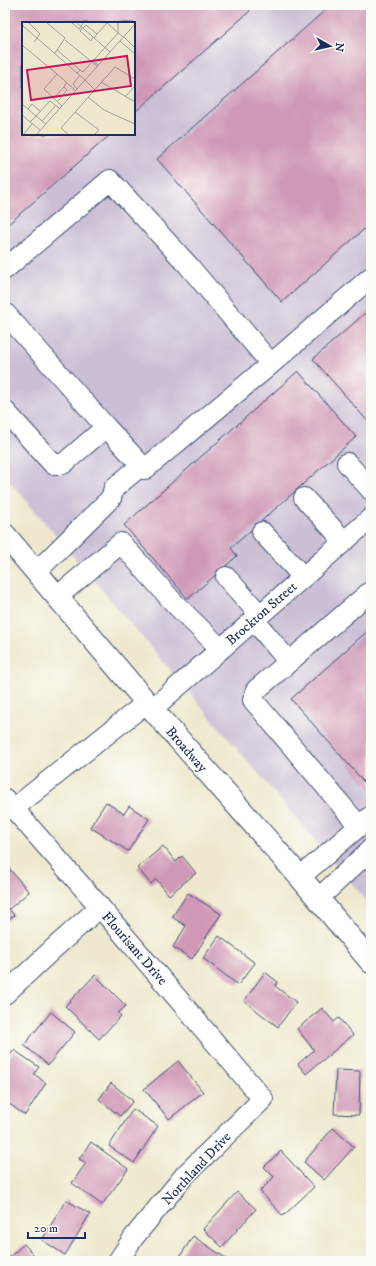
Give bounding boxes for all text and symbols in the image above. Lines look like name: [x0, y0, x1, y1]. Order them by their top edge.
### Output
inset map: [22, 22, 135, 135]
north arrow: [310, 26, 350, 66]
text: N: [331, 42, 346, 53]
street label: Brockton Street: [222, 578, 301, 650]
street label: Broadway: [161, 723, 211, 777]
street label: Flourisant Drive: [97, 908, 171, 989]
street label: Northland Drive: [158, 1128, 235, 1209]
scale bar: [28, 1214, 85, 1240]
text: 20 m: [34, 1221, 58, 1236]

